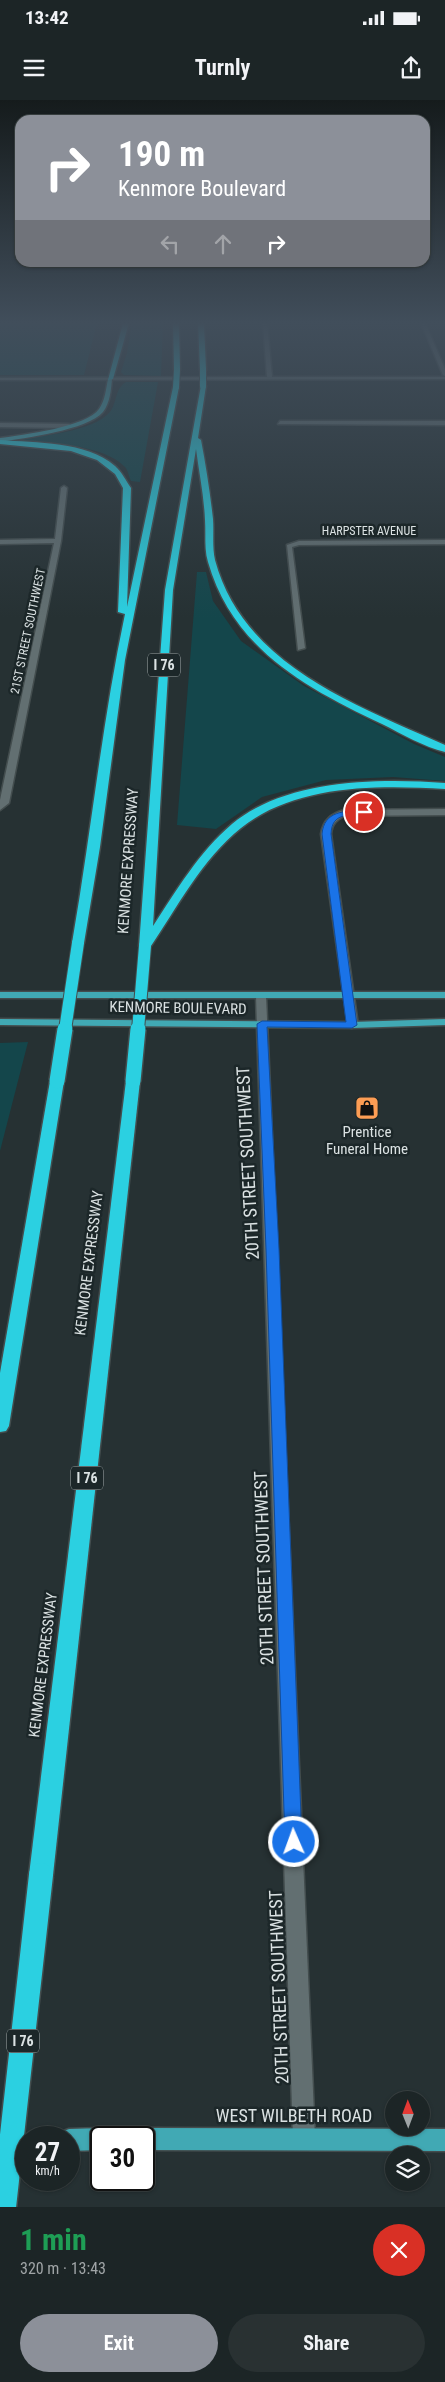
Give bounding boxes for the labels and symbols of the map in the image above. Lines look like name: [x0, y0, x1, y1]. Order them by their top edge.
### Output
street label: HARPSTER AVENUE: [322, 524, 416, 538]
street label: 21ST STREET SOUTHWEST: [8, 567, 48, 695]
road number: I 76: [148, 654, 180, 676]
street label: KENMORE EXPRESSWAY: [114, 787, 142, 935]
pin: [343, 791, 385, 833]
street label: KENMORE BOULEVARD: [109, 998, 247, 1018]
street label: 20TH STREET SOUTHWEST: [232, 1066, 263, 1260]
shop icon: Prentice Funeral Home: [354, 1095, 380, 1121]
place label: Prentice Funeral Home: [326, 1123, 408, 1158]
street label: KENMORE EXPRESSWAY: [71, 1189, 107, 1337]
road number: I 76: [71, 1466, 103, 1490]
street label: 20TH STREET SOUTHWEST: [250, 1471, 277, 1665]
street label: KENMORE EXPRESSWAY: [25, 1591, 61, 1739]
position arrow: [267, 1815, 319, 1867]
street label: 20TH STREET SOUTHWEST: [265, 1890, 292, 2084]
road number: I 76: [7, 2030, 39, 2052]
north arrow: [385, 2091, 430, 2136]
street label: WEST WILBETH ROAD: [216, 2105, 372, 2126]
speed limit sign: 30: [90, 2126, 155, 2191]

